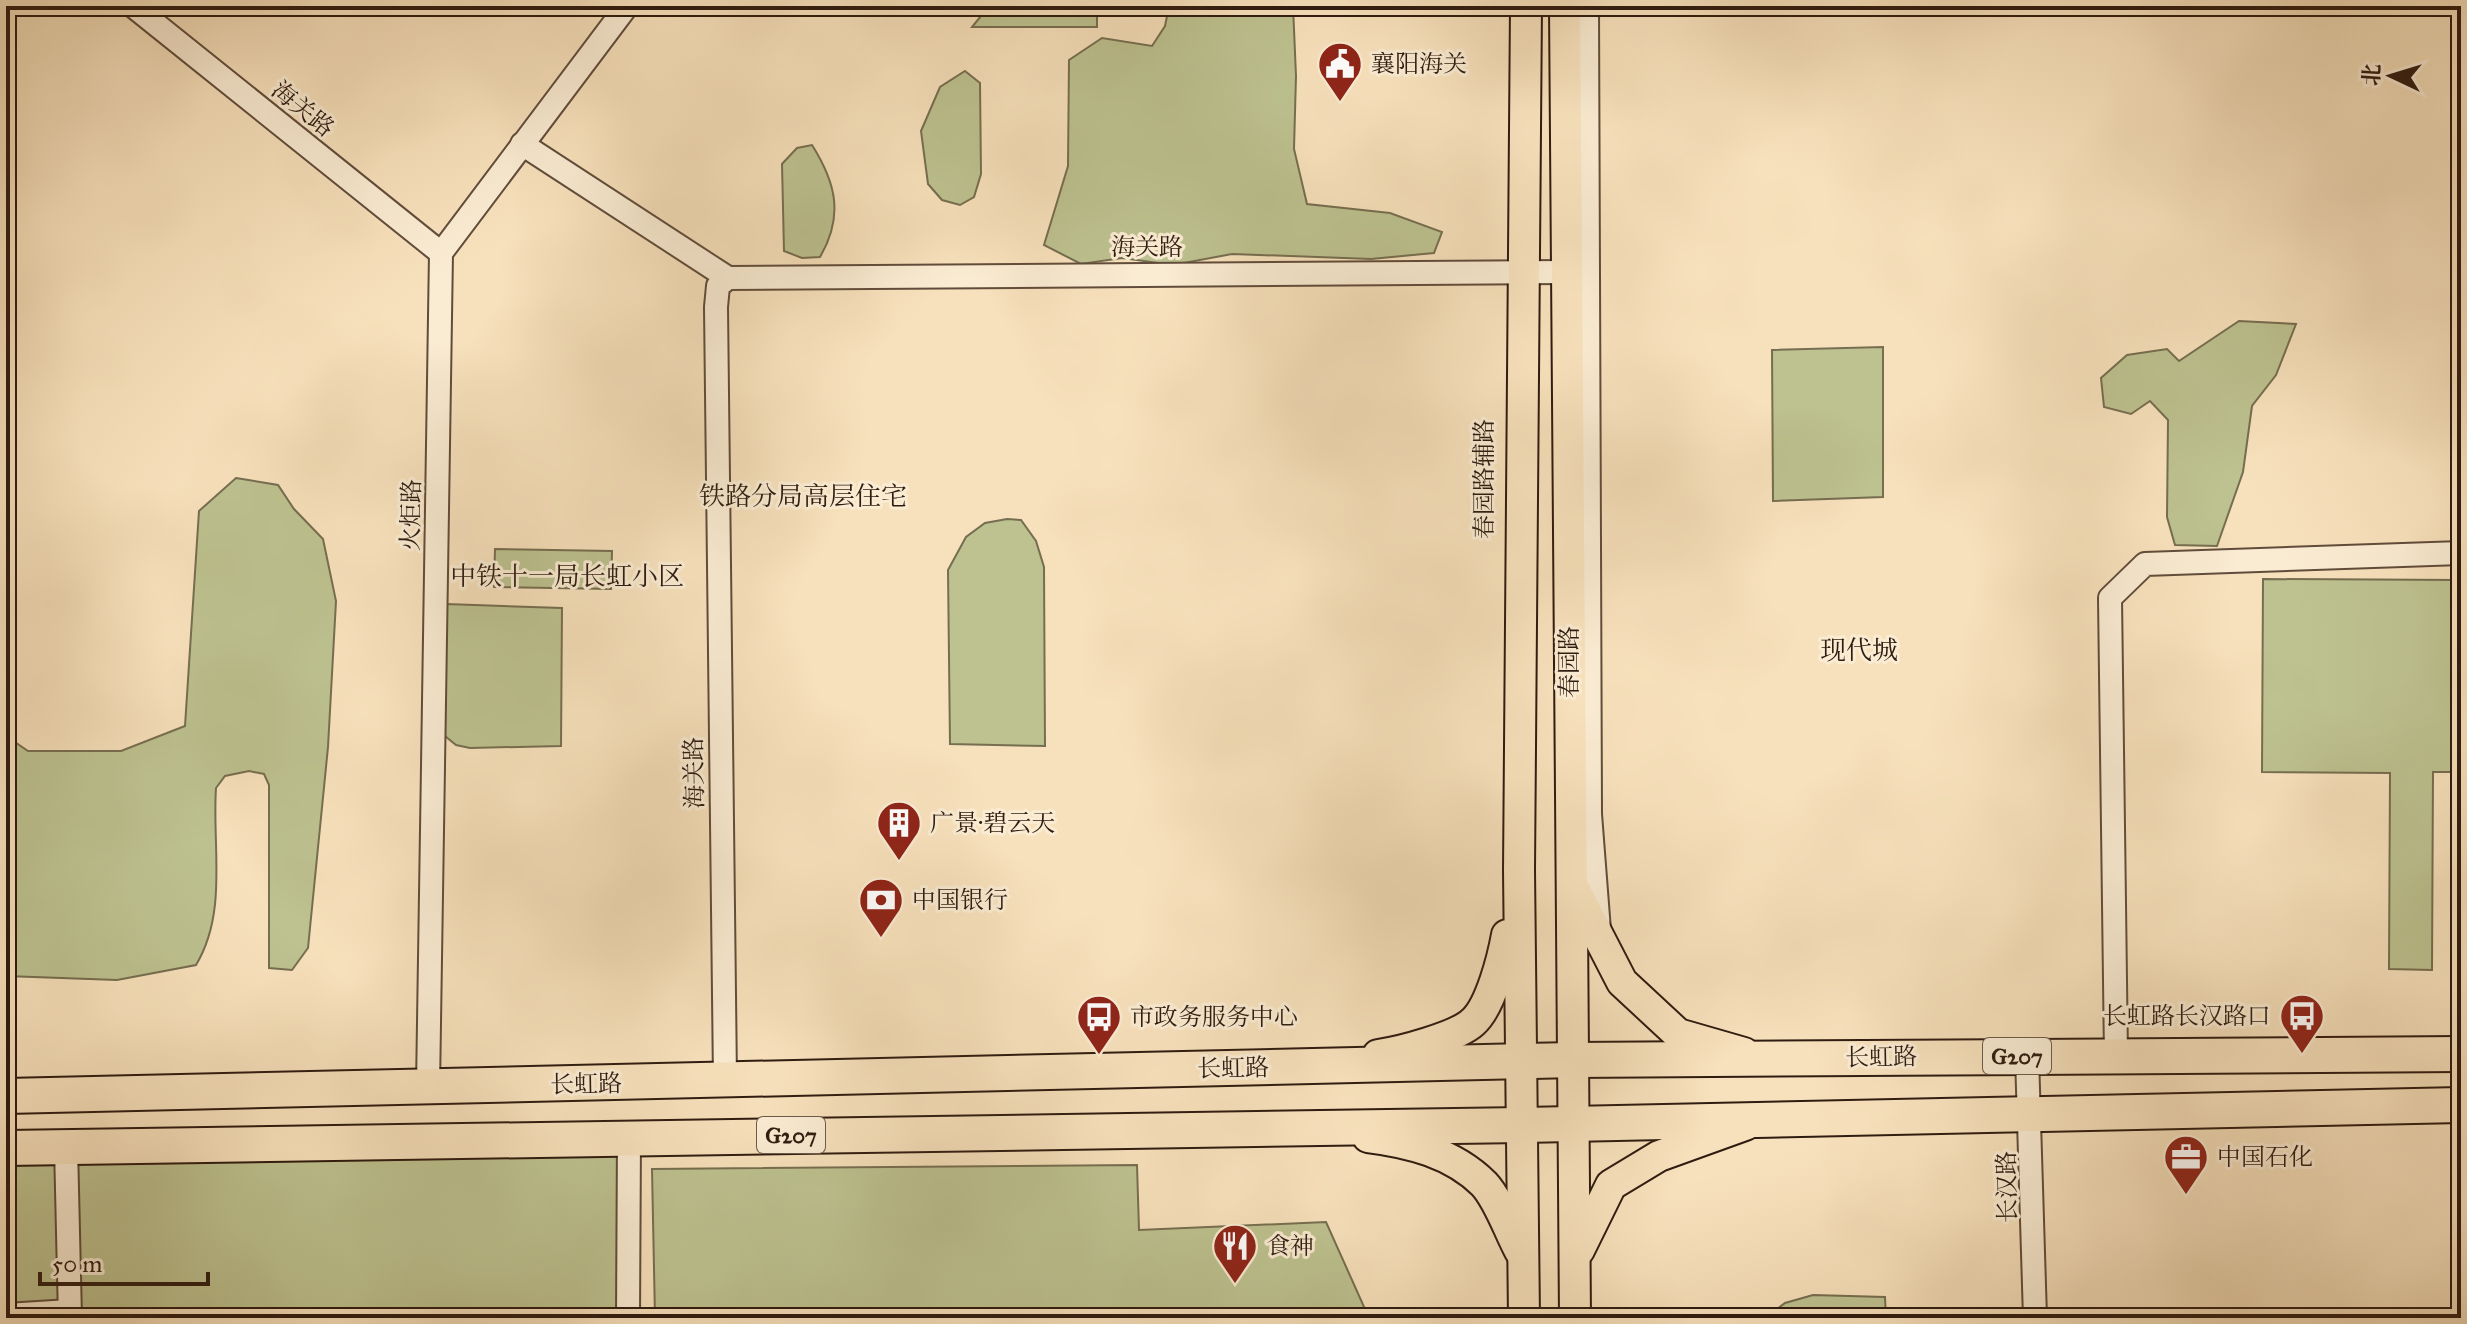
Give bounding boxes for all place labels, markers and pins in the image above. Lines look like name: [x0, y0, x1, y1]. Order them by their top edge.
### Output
public building icon: 襄阳海关: [1316, 40, 1364, 103]
place label: 襄阳海关: [1371, 49, 1467, 79]
building icon: 广景·碧云天: [875, 799, 923, 862]
place label: 广景·碧云天: [930, 808, 1055, 838]
bank icon: 中国银行: [857, 876, 905, 939]
place label: 中国银行: [912, 885, 1008, 915]
bus stop icon: 长虹路长汉路口: [2278, 992, 2326, 1055]
bus stop icon: 市政务服务中心: [1075, 993, 1123, 1056]
place label: 长虹路长汉路口: [2103, 1001, 2271, 1031]
place label: 市政务服务中心: [1130, 1002, 1298, 1032]
office icon: 中国石化: [2162, 1133, 2210, 1196]
place label: 中国石化: [2217, 1142, 2313, 1172]
restaurant icon: 食神: [1211, 1222, 1259, 1285]
place label: 食神: [1266, 1231, 1314, 1261]

